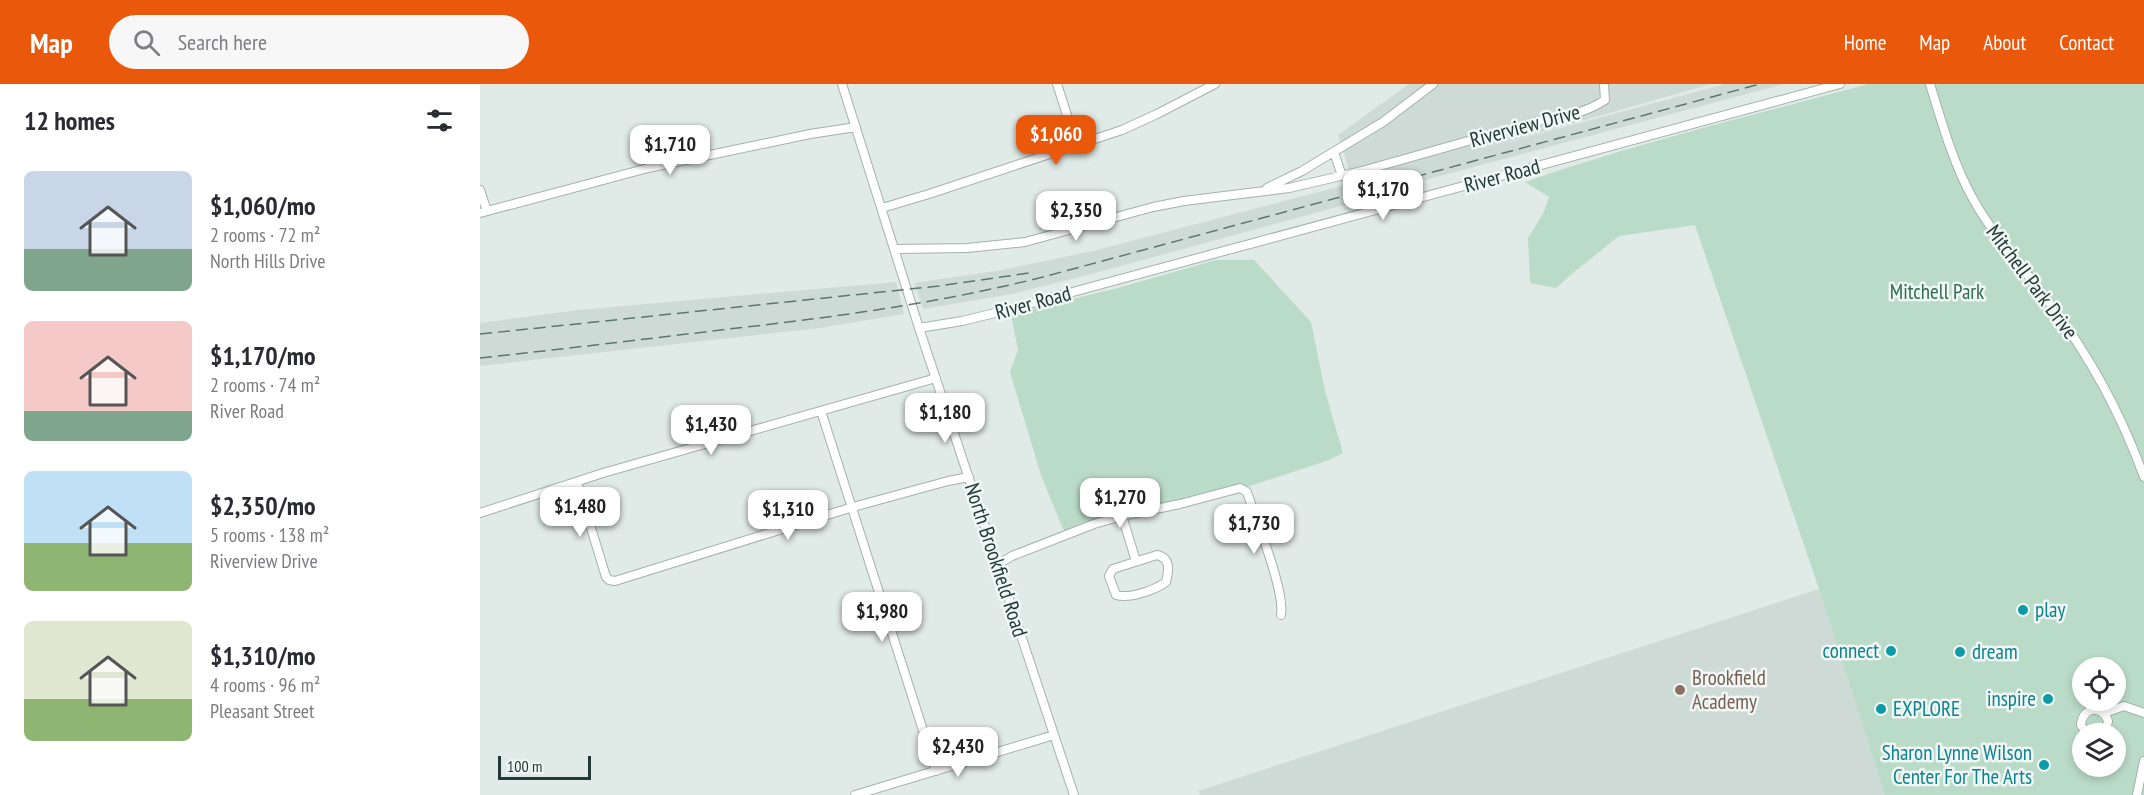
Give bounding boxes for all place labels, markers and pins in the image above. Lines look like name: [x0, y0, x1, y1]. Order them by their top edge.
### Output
pin: $1,060: [1007, 115, 1105, 166]
pin: $1,710: [621, 125, 719, 176]
pin: $1,170: [1334, 170, 1432, 221]
pin: $2,350: [1027, 191, 1125, 242]
pin: $1,180: [896, 393, 994, 444]
pin: $1,430: [662, 405, 760, 456]
pin: $1,270: [1071, 478, 1169, 529]
pin: $1,480: [531, 487, 629, 538]
pin: $1,310: [739, 490, 837, 541]
pin: $1,730: [1205, 504, 1303, 555]
pin: $1,980: [833, 592, 931, 643]
place label: play: [2035, 596, 2065, 623]
marker: play: [2016, 603, 2030, 617]
place label: connect: [1823, 637, 1879, 664]
place label: dream: [1972, 638, 2018, 665]
marker: connect: [1884, 644, 1898, 658]
marker: dream: [1953, 645, 1967, 659]
place label: Brookfield Academy: [1692, 664, 1766, 715]
marker: Brookfield Academy: [1673, 683, 1687, 697]
place label: inspire: [1987, 685, 2036, 712]
marker: inspire: [2041, 692, 2055, 706]
place label: EXPLORE: [1893, 695, 1960, 722]
marker: EXPLORE: [1874, 702, 1888, 716]
pin: $2,430: [909, 727, 1007, 778]
place label: Sharon Lynne Wilson Center For The Arts: [1882, 739, 2032, 790]
marker: Sharon Lynne Wilson Center For The Arts: [2037, 758, 2051, 772]

